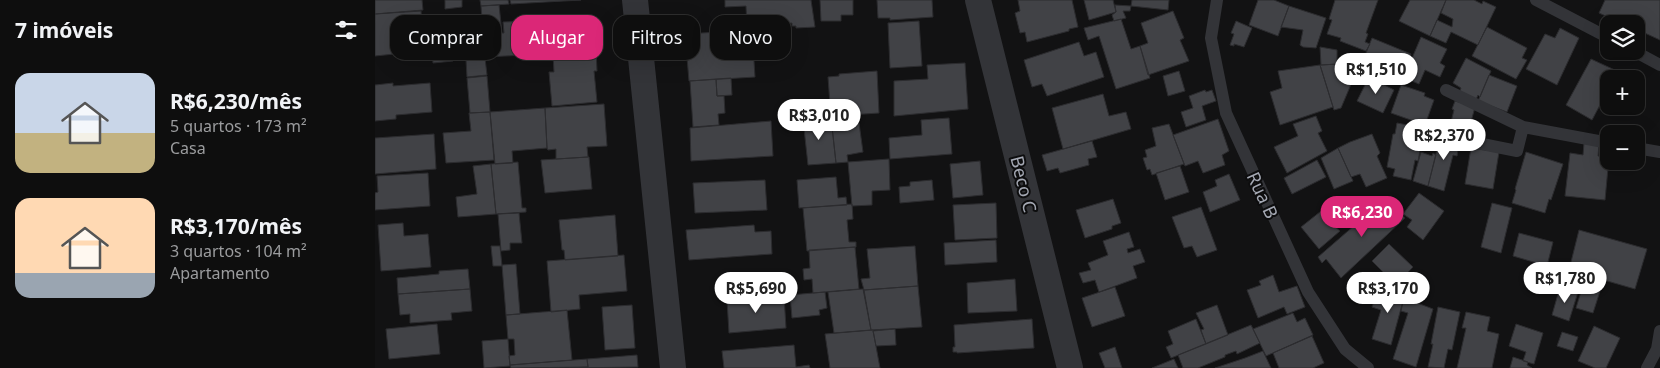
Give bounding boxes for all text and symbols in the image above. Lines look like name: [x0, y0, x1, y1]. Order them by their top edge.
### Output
chip: Comprar: [390, 15, 501, 60]
chip: Alugar: [511, 15, 603, 60]
chip: Filtros: [613, 15, 700, 60]
chip: Novo: [710, 15, 791, 60]
map controls: [1600, 15, 1645, 170]
button: layers: [1600, 15, 1645, 60]
text: 7 imóveis: [15, 16, 113, 44]
icon: filters: [332, 16, 360, 44]
pin: R$1,510: [1330, 52, 1422, 95]
text: R$1,510: [1346, 58, 1406, 80]
button: +: [1600, 70, 1645, 115]
text: R$6,230/mês: [170, 87, 302, 115]
icon: home: [55, 93, 115, 153]
pin: R$3,010: [773, 98, 865, 141]
text: R$3,010: [789, 104, 849, 126]
text: 5 quartos · 173 m²: [170, 115, 307, 137]
pin: R$2,370: [1398, 119, 1490, 161]
text: R$2,370: [1414, 124, 1474, 146]
button: −: [1600, 125, 1645, 170]
text: Casa: [170, 137, 206, 159]
street label: Beco C: [1005, 153, 1043, 215]
street label: Rua B: [1242, 168, 1284, 222]
pin: R$6,230: [1316, 196, 1408, 238]
text: R$6,230: [1332, 201, 1392, 223]
text: R$3,170/mês: [170, 212, 302, 240]
icon: home: [55, 218, 115, 278]
text: 3 quartos · 104 m²: [170, 240, 307, 262]
text: Apartamento: [170, 262, 270, 284]
pin: R$1,780: [1519, 262, 1611, 304]
text: R$1,780: [1535, 267, 1595, 289]
pin: R$5,690: [710, 272, 802, 314]
pin: R$3,170: [1342, 272, 1434, 314]
text: R$5,690: [726, 277, 786, 299]
text: R$3,170: [1358, 277, 1418, 299]

